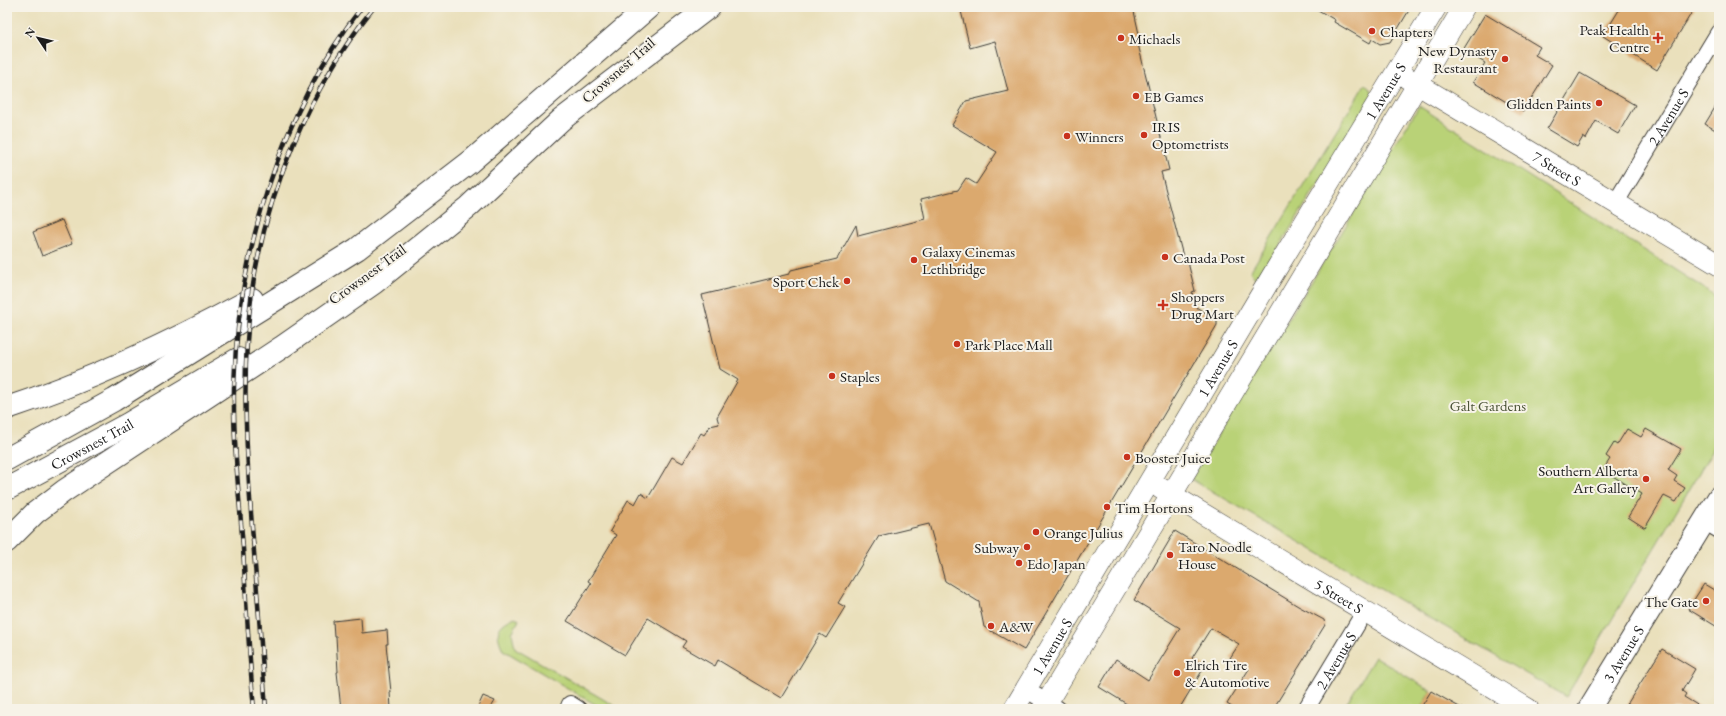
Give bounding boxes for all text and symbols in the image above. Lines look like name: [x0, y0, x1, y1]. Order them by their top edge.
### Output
north arrow: [18, 18, 58, 58]
place label: Peak Health Centre: [1580, 20, 1649, 56]
place label: Chapters: [1380, 22, 1433, 41]
text: N: [22, 25, 38, 40]
marker: Chapters: [1367, 26, 1377, 36]
place label: Michaels: [1129, 29, 1180, 48]
marker: Peak Health Centre: [1652, 32, 1664, 44]
street label: Crowsnest Trail: [577, 33, 659, 107]
marker: Michaels: [1116, 33, 1126, 43]
place label: New Dynasty Restaurant: [1418, 41, 1497, 77]
marker: New Dynasty Restaurant: [1500, 54, 1510, 64]
street label: 1 Avenue S: [1360, 59, 1410, 123]
street label: 2 Avenue S: [1643, 84, 1692, 148]
place label: EB Games: [1144, 87, 1204, 106]
marker: EB Games: [1131, 91, 1141, 101]
place label: Glidden Paints: [1506, 94, 1591, 113]
marker: Glidden Paints: [1594, 98, 1604, 108]
place label: IRIS Optometrists: [1152, 117, 1229, 153]
place label: Winners: [1075, 127, 1124, 146]
marker: IRIS Optometrists: [1139, 130, 1149, 140]
marker: Winners: [1062, 131, 1072, 141]
street label: 7 Street S: [1529, 146, 1585, 190]
street label: Crowsnest Trail: [325, 239, 410, 308]
place label: Galaxy Cinemas Lethbridge: [922, 242, 1015, 278]
place label: Canada Post: [1173, 248, 1245, 267]
marker: Canada Post: [1160, 252, 1170, 262]
marker: Galaxy Cinemas Lethbridge: [909, 255, 919, 265]
place label: Sport Chek: [773, 272, 840, 291]
marker: Sport Chek: [842, 276, 852, 286]
place label: Shoppers Drug Mart: [1171, 287, 1234, 323]
marker: Shoppers Drug Mart: [1158, 300, 1168, 310]
place label: Park Place Mall: [965, 335, 1053, 354]
street label: 1 Avenue S: [1193, 336, 1242, 400]
marker: Park Place Mall: [952, 339, 962, 349]
place label: Staples: [840, 367, 880, 386]
marker: Staples: [827, 371, 837, 381]
park label: Galt Gardens: [1450, 396, 1526, 415]
street label: Crowsnest Trail: [47, 413, 137, 474]
place label: Booster Juice: [1135, 448, 1211, 467]
marker: Booster Juice: [1122, 452, 1132, 462]
place label: Southern Alberta Art Gallery: [1538, 461, 1638, 497]
marker: Southern Alberta Art Gallery: [1641, 474, 1651, 484]
place label: Tim Hortons: [1115, 498, 1193, 517]
marker: Tim Hortons: [1102, 502, 1112, 512]
place label: Orange Julius: [1044, 523, 1123, 542]
marker: Orange Julius: [1031, 527, 1041, 537]
place label: Taro Noodle House: [1178, 537, 1252, 573]
place label: Subway: [974, 538, 1019, 557]
marker: Subway: [1022, 542, 1032, 552]
marker: Taro Noodle House: [1165, 550, 1175, 560]
place label: Edo Japan: [1027, 554, 1086, 573]
marker: Edo Japan: [1014, 558, 1024, 568]
street label: 5 Street S: [1311, 574, 1367, 617]
place label: The Gate: [1644, 592, 1698, 611]
marker: The Gate: [1701, 596, 1711, 606]
street label: 1 Avenue S: [1027, 614, 1076, 678]
place label: A&W: [998, 617, 1034, 636]
marker: A&W: [986, 621, 996, 631]
street label: 3 Avenue S: [1598, 622, 1648, 686]
street label: 2 Avenue S: [1311, 628, 1360, 692]
place label: Elrich Tire & Automotive: [1185, 655, 1269, 691]
marker: Elrich Tire & Automotive: [1172, 668, 1182, 678]

